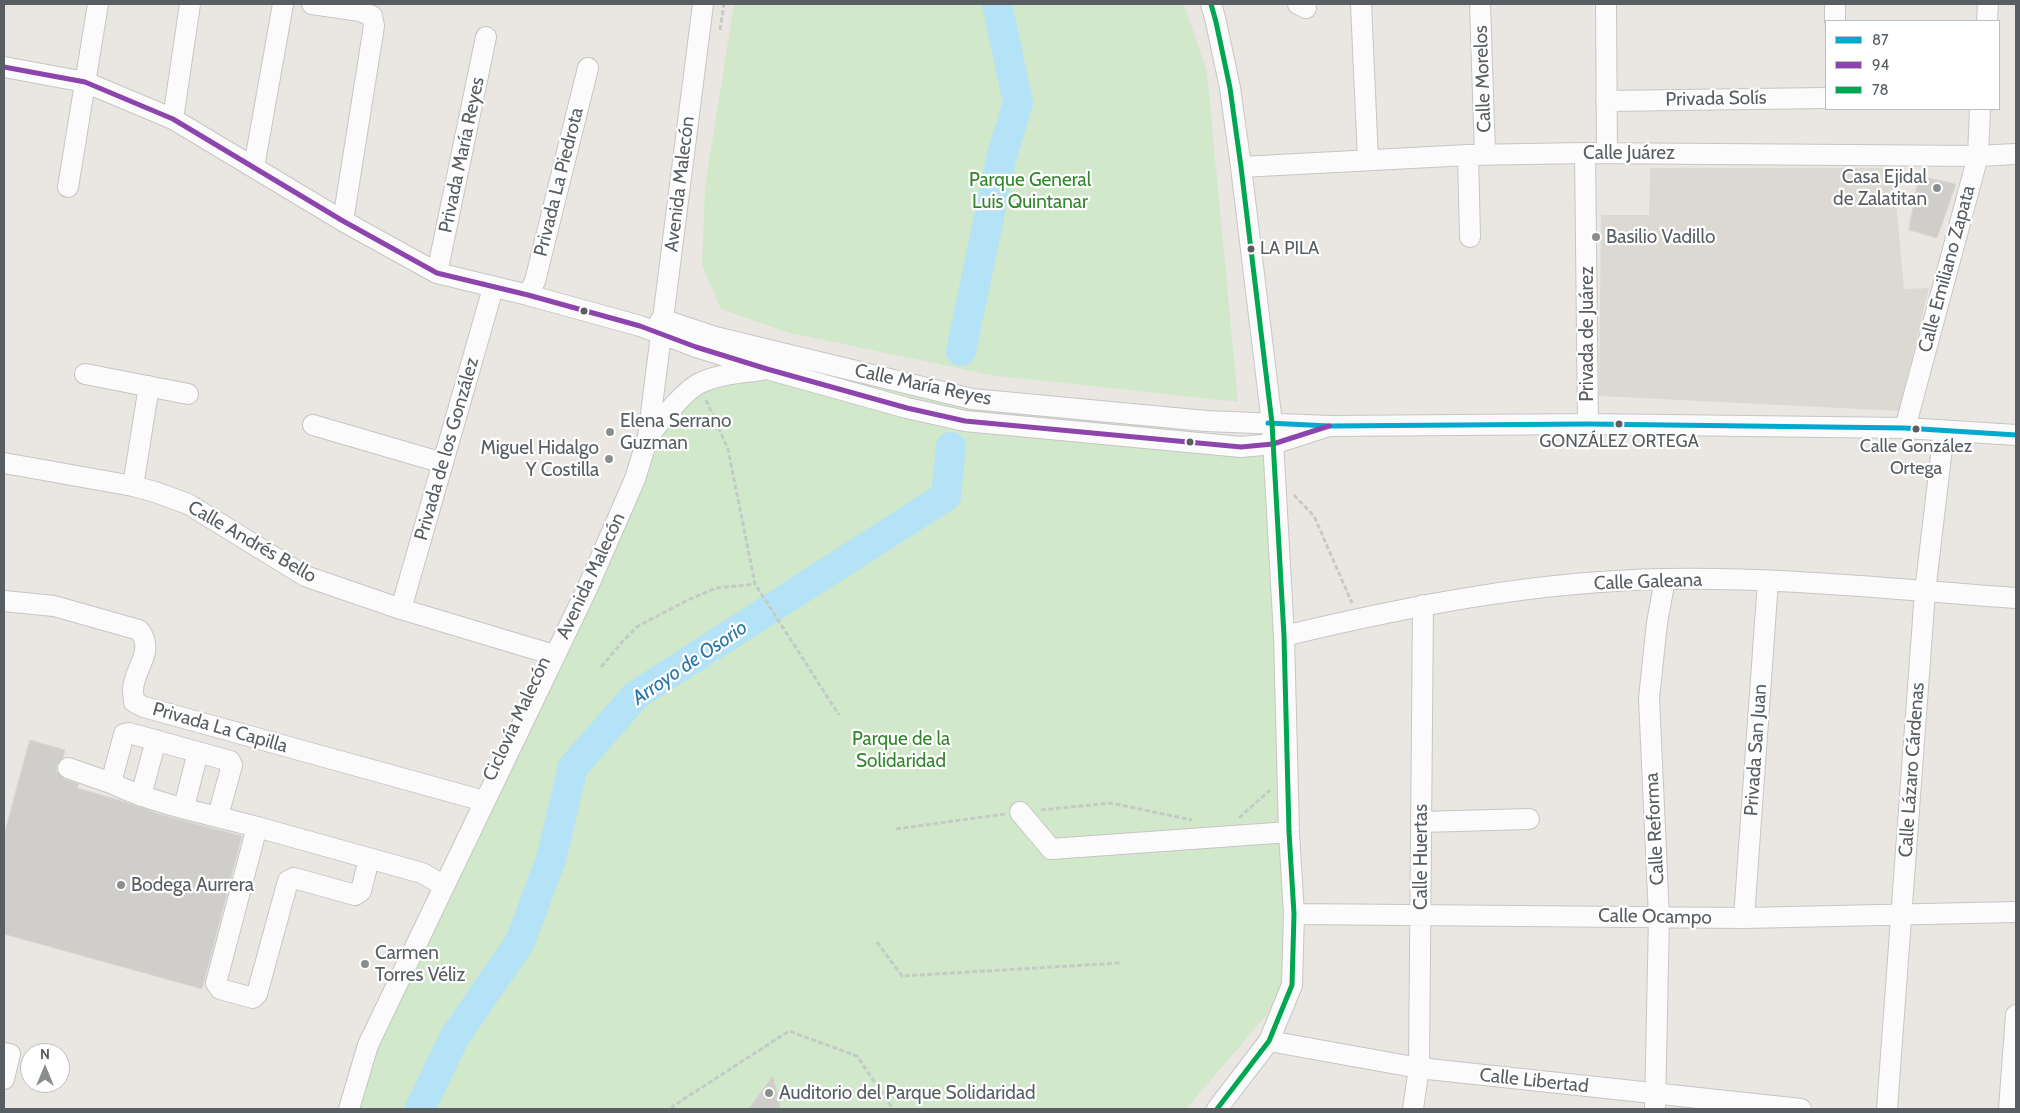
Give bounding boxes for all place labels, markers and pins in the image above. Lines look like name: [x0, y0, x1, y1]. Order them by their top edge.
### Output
place label: Casa Ejidal de Zalatitan: [1833, 166, 1927, 210]
marker: Casa Ejidal de Zalatitan: [1931, 182, 1943, 194]
place label: Basilio Vadillo: [1606, 226, 1715, 248]
marker: Basilio Vadillo: [1590, 231, 1602, 243]
place label: LA PILA: [1260, 238, 1319, 260]
marker: LA PILA: [1246, 244, 1256, 254]
unlabelled marker: [579, 306, 589, 316]
place label: Elena Serrano Guzman: [620, 410, 732, 454]
marker: GONZÁLEZ ORTEGA: [1614, 419, 1624, 429]
marker: Calle González Ortega: [1911, 424, 1921, 434]
marker: Elena Serrano Guzman: [604, 426, 616, 438]
place label: GONZÁLEZ ORTEGA: [1539, 431, 1699, 453]
place label: Calle González Ortega: [1860, 436, 1972, 478]
place label: Miguel Hidalgo Y Costilla: [480, 437, 599, 481]
unlabelled marker: [1185, 437, 1195, 447]
marker: Miguel Hidalgo Y Costilla: [603, 453, 615, 465]
place label: Bodega Aurrera: [131, 874, 254, 896]
marker: Bodega Aurrera: [115, 879, 127, 891]
place label: Carmen Torres Véliz: [375, 942, 465, 986]
marker: Carmen Torres Véliz: [359, 958, 371, 970]
place label: Auditorio del Parque Solidaridad: [779, 1082, 1036, 1104]
marker: Auditorio del Parque Solidaridad: [763, 1087, 775, 1099]

